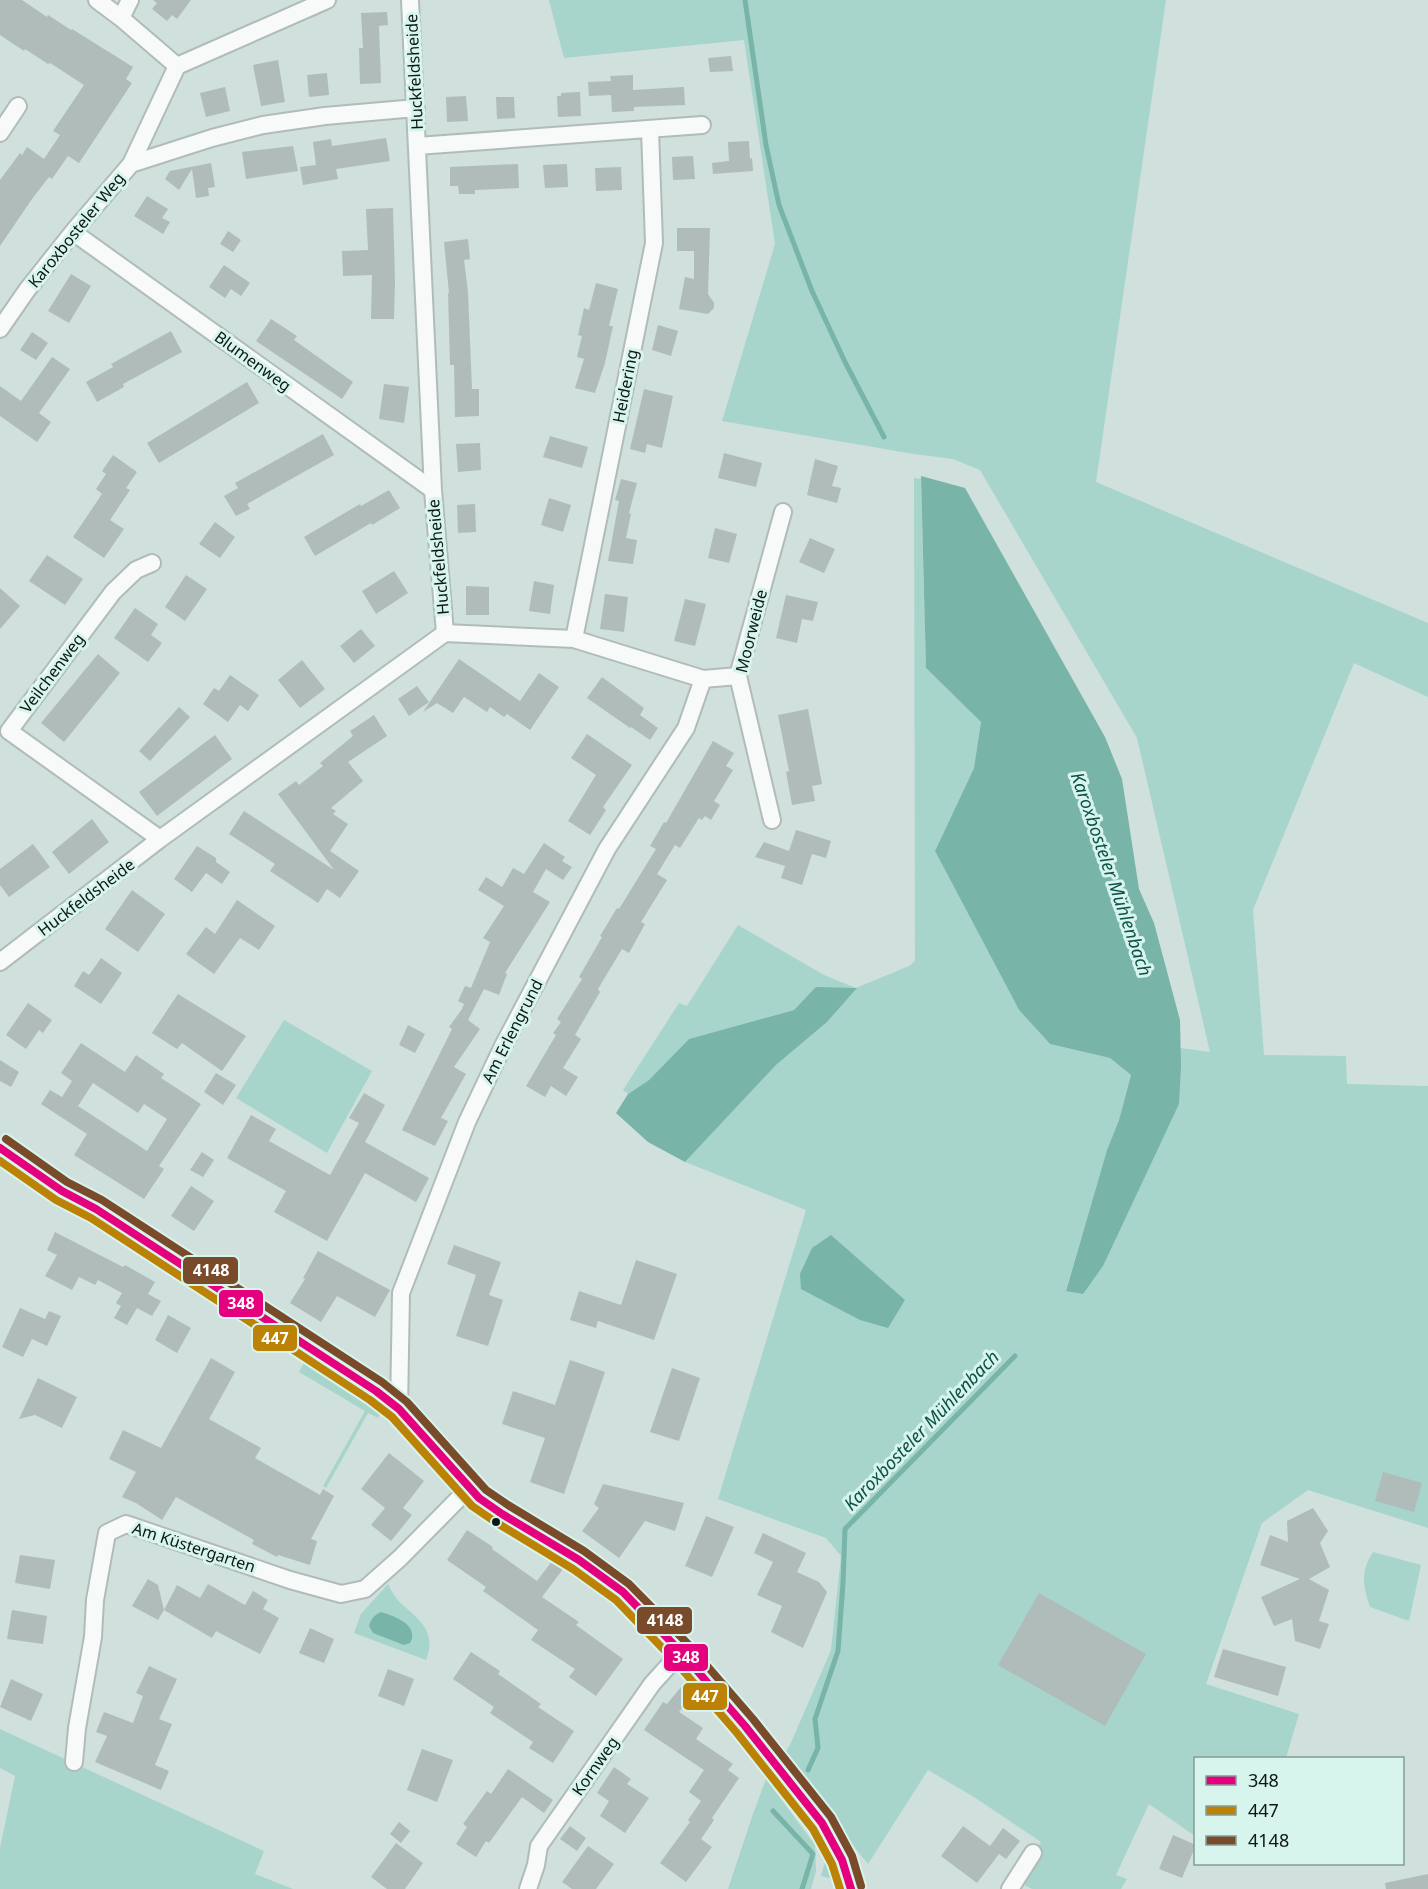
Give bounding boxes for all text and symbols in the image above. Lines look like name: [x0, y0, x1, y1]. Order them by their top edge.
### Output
street label: Huckfeldsheide: [400, 13, 428, 131]
street label: Karoxbosteler Weg: [23, 168, 129, 292]
street label: Blumenweg: [210, 326, 296, 396]
street label: Heidering: [607, 347, 643, 425]
street label: Huckfeldsheide: [422, 498, 454, 616]
street label: Moorweide: [730, 587, 772, 675]
street label: Veilchenweg: [15, 629, 89, 717]
water label: Karoxbosteler Mühlenbach: [1066, 769, 1158, 979]
street label: Huckfeldsheide: [33, 853, 139, 941]
street label: Am Erlengrund: [476, 975, 548, 1087]
line badge: 4148: [182, 1256, 239, 1285]
text: 4148: [193, 1259, 229, 1281]
line badge: 348: [218, 1289, 264, 1318]
text: 348: [227, 1292, 255, 1314]
line badge: 447: [252, 1324, 298, 1352]
text: 447: [261, 1327, 289, 1349]
water label: Karoxbosteler Mühlenbach: [838, 1345, 1004, 1515]
unlabelled marker: [490, 1516, 502, 1528]
street label: Am Küstergarten: [130, 1517, 258, 1577]
line badge: 4148: [636, 1606, 693, 1635]
text: 4148: [647, 1609, 683, 1631]
line badge: 348: [663, 1643, 709, 1672]
text: 348: [672, 1646, 700, 1668]
line badge: 447: [682, 1682, 728, 1711]
text: 447: [691, 1685, 719, 1707]
street label: Kornweg: [567, 1732, 623, 1800]
legend: [1194, 1757, 1404, 1865]
text: 348: [1248, 1768, 1279, 1792]
text: 447: [1248, 1798, 1279, 1822]
text: 4148: [1248, 1828, 1289, 1852]

